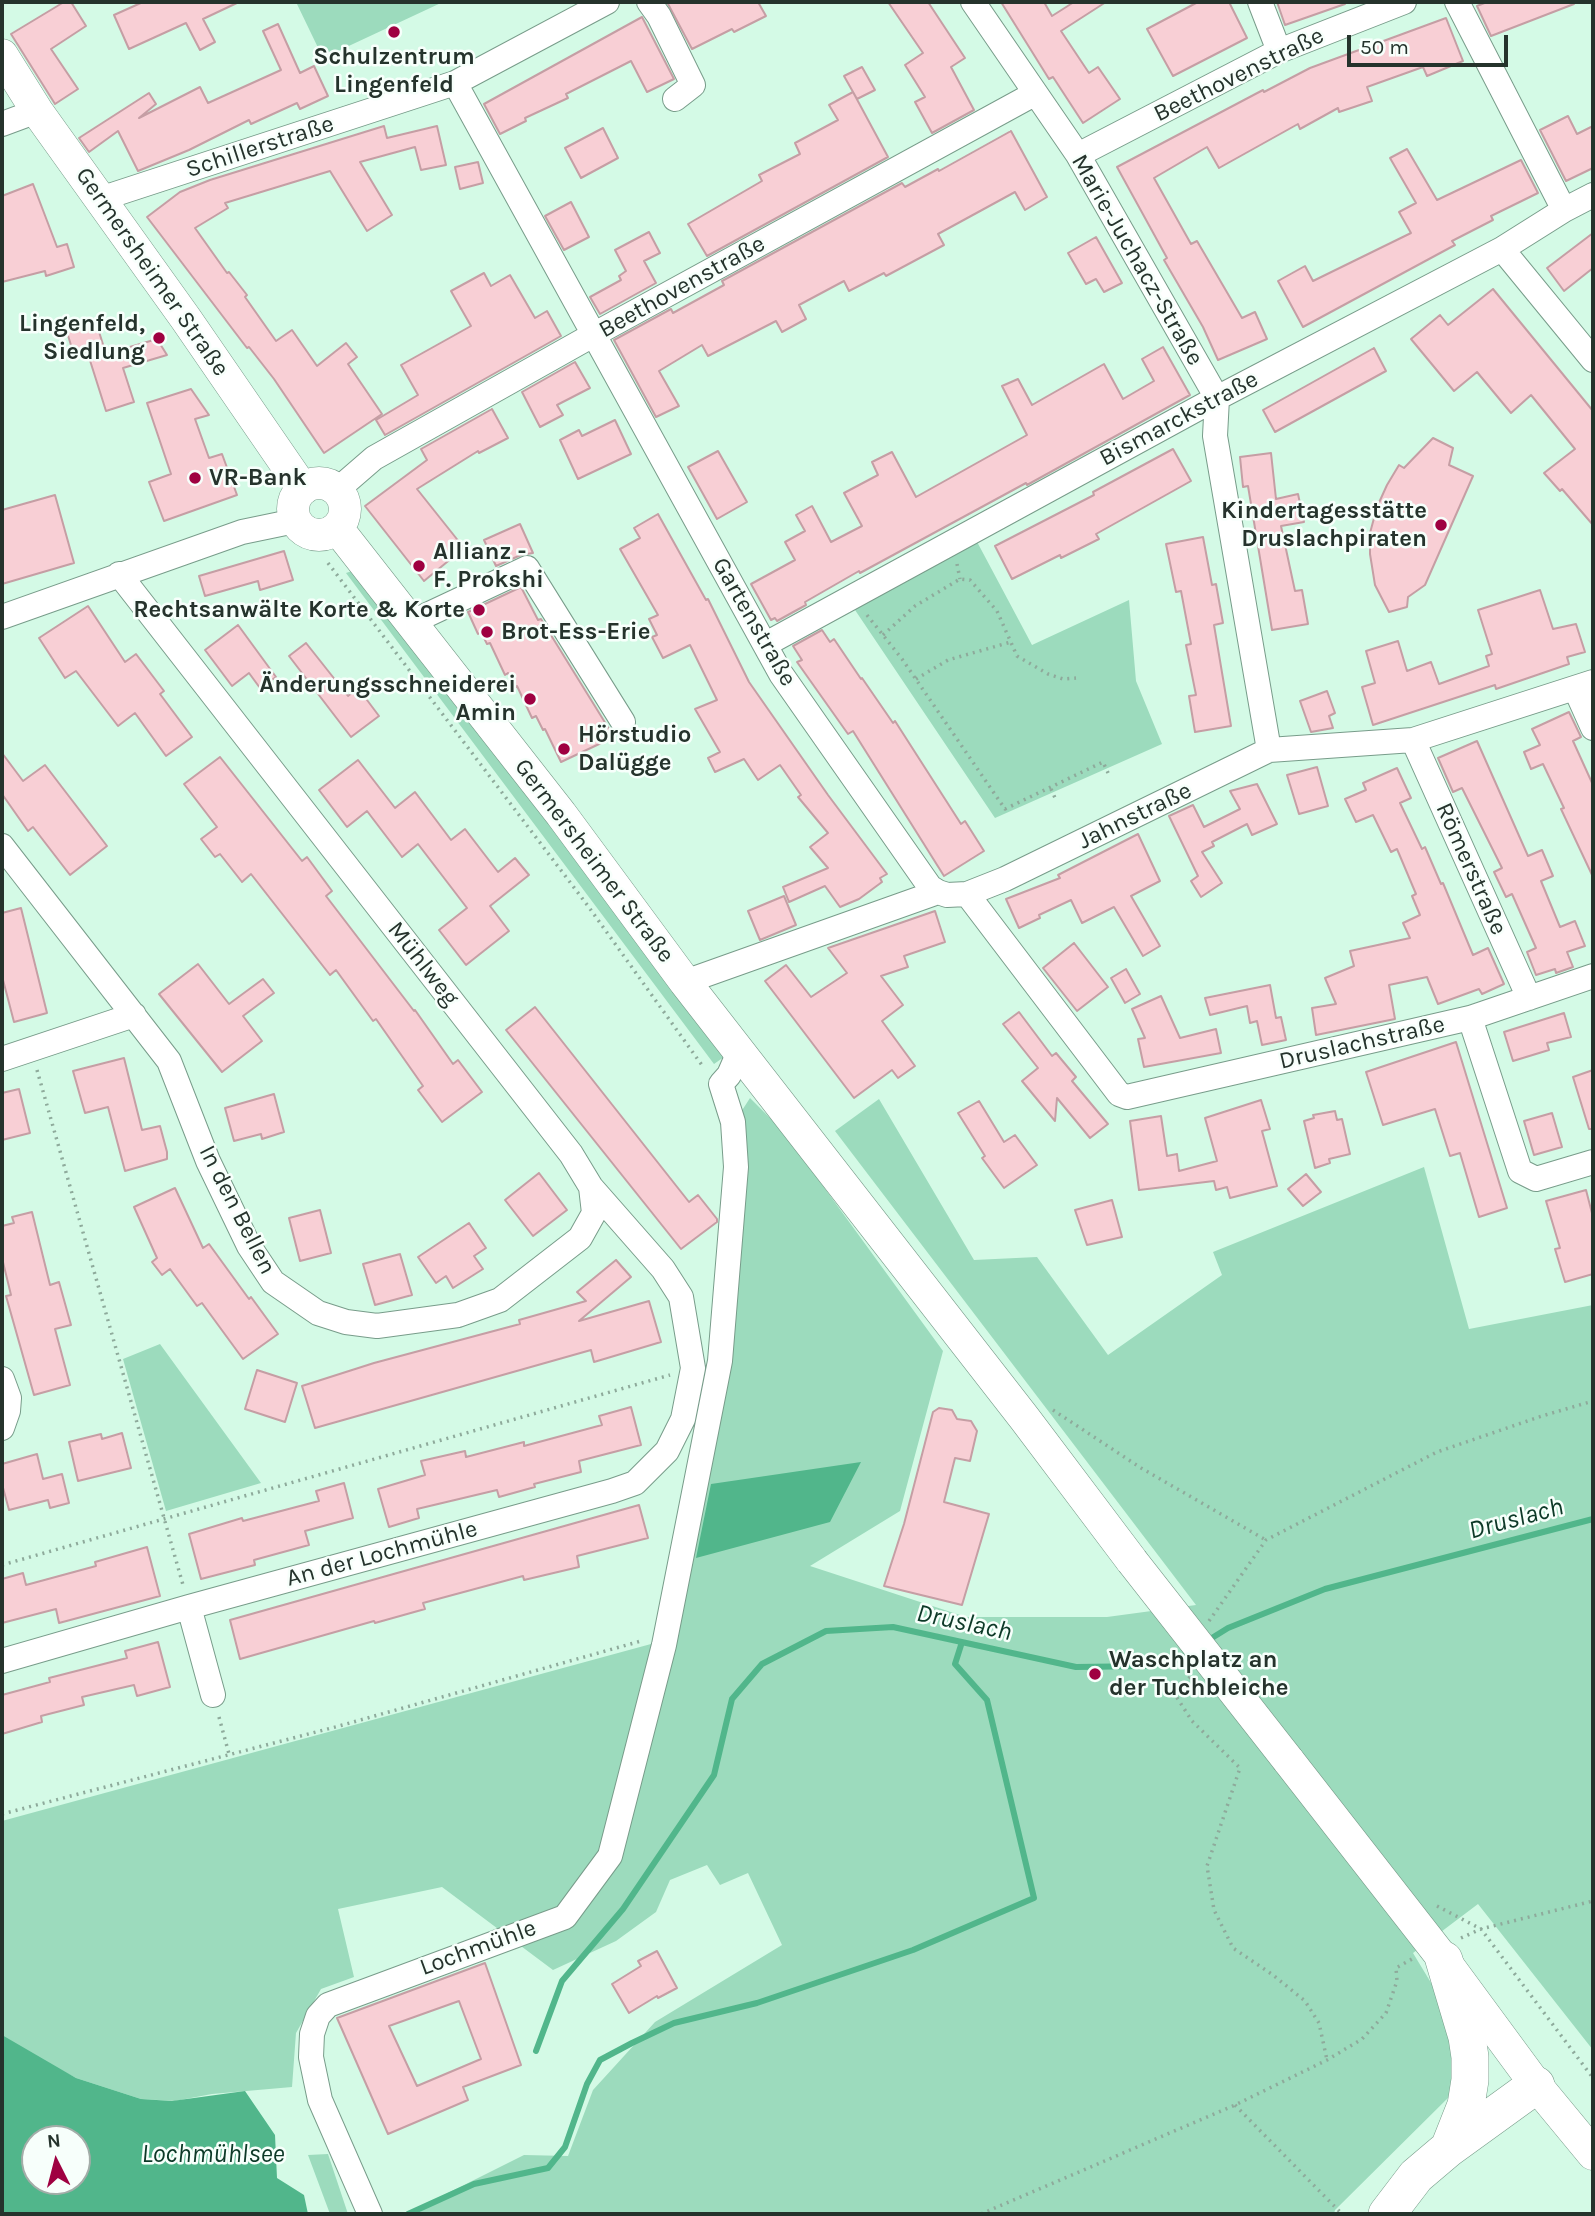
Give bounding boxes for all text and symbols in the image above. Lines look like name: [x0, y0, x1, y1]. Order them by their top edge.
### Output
street label: Beethovenstraße: [1149, 21, 1329, 129]
scale bar: [1350, 21, 1511, 65]
marker: Schulzentrum Lingenfeld: [386, 24, 402, 40]
text: 50 m: [1360, 35, 1409, 59]
place label: Schulzentrum Lingenfeld: [313, 43, 475, 99]
street label: Schillerstraße: [183, 110, 337, 184]
street label: Marie-Juchacz-Straße: [1065, 149, 1209, 371]
street label: Germersheimer Straße: [69, 162, 235, 382]
street label: Beethovenstraße: [594, 229, 770, 345]
place label: Lingenfeld, Siedlung: [19, 310, 145, 366]
marker: Lingenfeld, Siedlung: [151, 330, 167, 346]
street label: Bismarckstraße: [1095, 365, 1263, 473]
place label: VR-Bank: [209, 464, 307, 492]
marker: VR-Bank: [187, 470, 203, 486]
place label: Kindertagesstätte Druslachpiraten: [1221, 497, 1427, 553]
marker: Kindertagesstätte Druslachpiraten: [1433, 517, 1449, 533]
place label: Allianz - F. Prokshi: [433, 538, 544, 594]
street label: Gartenstraße: [706, 553, 802, 691]
marker: Allianz - F. Prokshi: [411, 558, 427, 574]
place label: Rechtsanwälte Korte & Korte: [133, 596, 465, 624]
marker: Rechtsanwälte Korte & Korte: [471, 602, 487, 618]
place label: Brot-Ess-Erie: [501, 618, 650, 646]
marker: Brot-Ess-Erie: [479, 624, 495, 640]
place label: Änderungsschneiderei Amin: [259, 671, 516, 727]
marker: Änderungsschneiderei Amin: [522, 691, 538, 707]
place label: Hörstudio Dalügge: [578, 721, 691, 777]
marker: Hörstudio Dalügge: [556, 741, 572, 757]
street label: Germersheimer Straße: [508, 753, 680, 969]
street label: Jahnstraße: [1074, 776, 1196, 856]
street label: Römerstraße: [1429, 798, 1513, 940]
street label: Mühlweg: [381, 916, 465, 1012]
street label: Druslachstraße: [1276, 1010, 1448, 1076]
street label: In den Bellen: [192, 1141, 282, 1279]
water label: Druslach: [1465, 1491, 1567, 1547]
street label: An der Lochmühle: [283, 1515, 481, 1593]
water label: Druslach: [913, 1598, 1015, 1648]
place label: Waschplatz an der Tuchbleiche: [1109, 1646, 1288, 1702]
marker: Waschplatz an der Tuchbleiche: [1087, 1666, 1103, 1682]
street label: Lochmühle: [416, 1914, 540, 1982]
north arrow: [21, 2125, 91, 2195]
text: N: [46, 2129, 62, 2153]
water label: Lochmühlsee: [142, 2139, 284, 2171]

